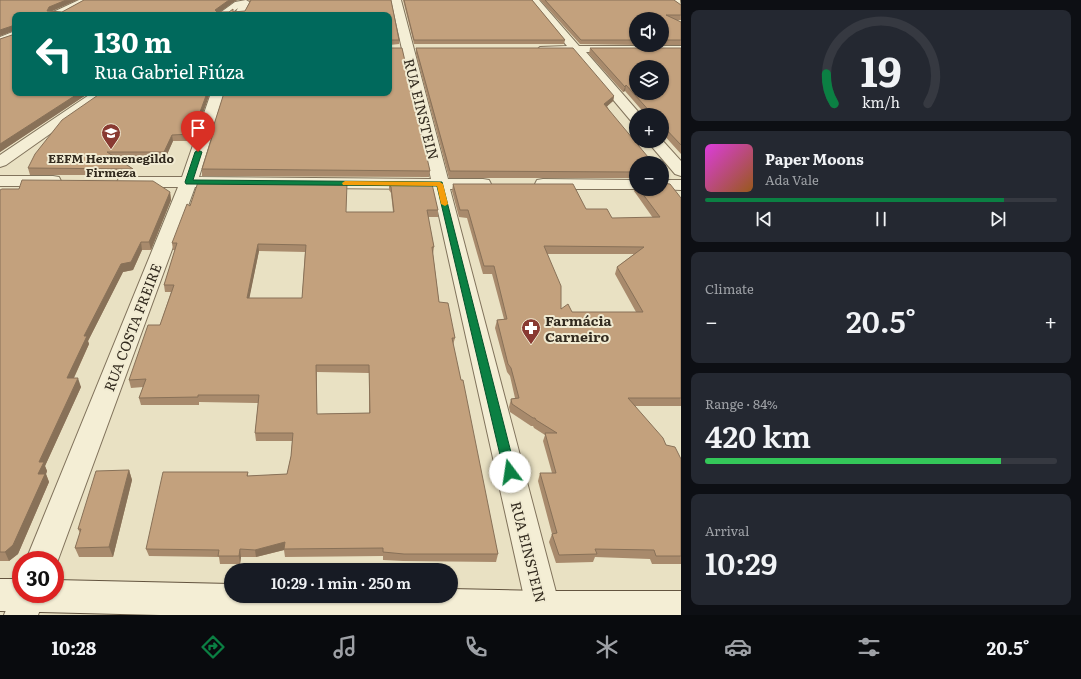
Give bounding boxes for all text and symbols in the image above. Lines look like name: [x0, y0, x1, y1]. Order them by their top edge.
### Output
map controls: [629, 12, 669, 196]
button: sound: [629, 12, 669, 52]
text: 130 m: [94, 20, 172, 62]
icon: left: [28, 28, 80, 80]
text: 19: [860, 37, 902, 99]
street label: RUA EINSTEIN: [400, 56, 444, 162]
text: Rua Gabriel Fiúza: [94, 58, 244, 85]
button: layers: [629, 60, 669, 100]
text: km/h: [862, 90, 901, 111]
button: +: [629, 108, 669, 148]
pin: [181, 111, 215, 152]
icon: arrive: [187, 117, 209, 139]
school or university icon: EEFM Hermenegildo Firmeza: [100, 122, 122, 150]
text: Paper Moons: [765, 147, 864, 170]
place label: EEFM Hermenegildo Firmeza: [48, 149, 174, 181]
button: −: [629, 156, 669, 196]
text: Ada Vale: [765, 170, 819, 189]
icon: previous: [753, 208, 775, 230]
icon: pause: [870, 208, 892, 230]
icon: next: [987, 208, 1009, 230]
street label: RUA COSTA FREIRE: [98, 260, 166, 394]
text: Climate: [705, 279, 754, 298]
text: 20.5°: [846, 298, 916, 342]
text: −: [705, 304, 718, 337]
text: +: [1044, 304, 1057, 337]
place label: Farmácia Carneiro: [545, 310, 613, 346]
pharmacy icon: Farmácia Carneiro: [520, 317, 542, 345]
text: Range · 84%: [705, 394, 778, 413]
text: 420 km: [705, 413, 811, 457]
position arrow: [489, 451, 531, 493]
street label: RUA EINSTEIN: [507, 499, 551, 605]
text: Arrival: [705, 521, 749, 540]
text: 10:29: [705, 540, 777, 584]
speed limit sign: 30: [12, 551, 64, 603]
text: 10:29 · 1 min · 250 m: [271, 571, 411, 594]
icon: directions: [199, 633, 227, 661]
icon: music: [331, 633, 359, 661]
icon: phone: [462, 633, 490, 661]
icon: climate: [593, 633, 621, 661]
icon: car: [724, 633, 752, 661]
icon: filters: [855, 633, 883, 661]
text: 10:28: [52, 634, 96, 661]
text: 20.5°: [987, 634, 1029, 661]

